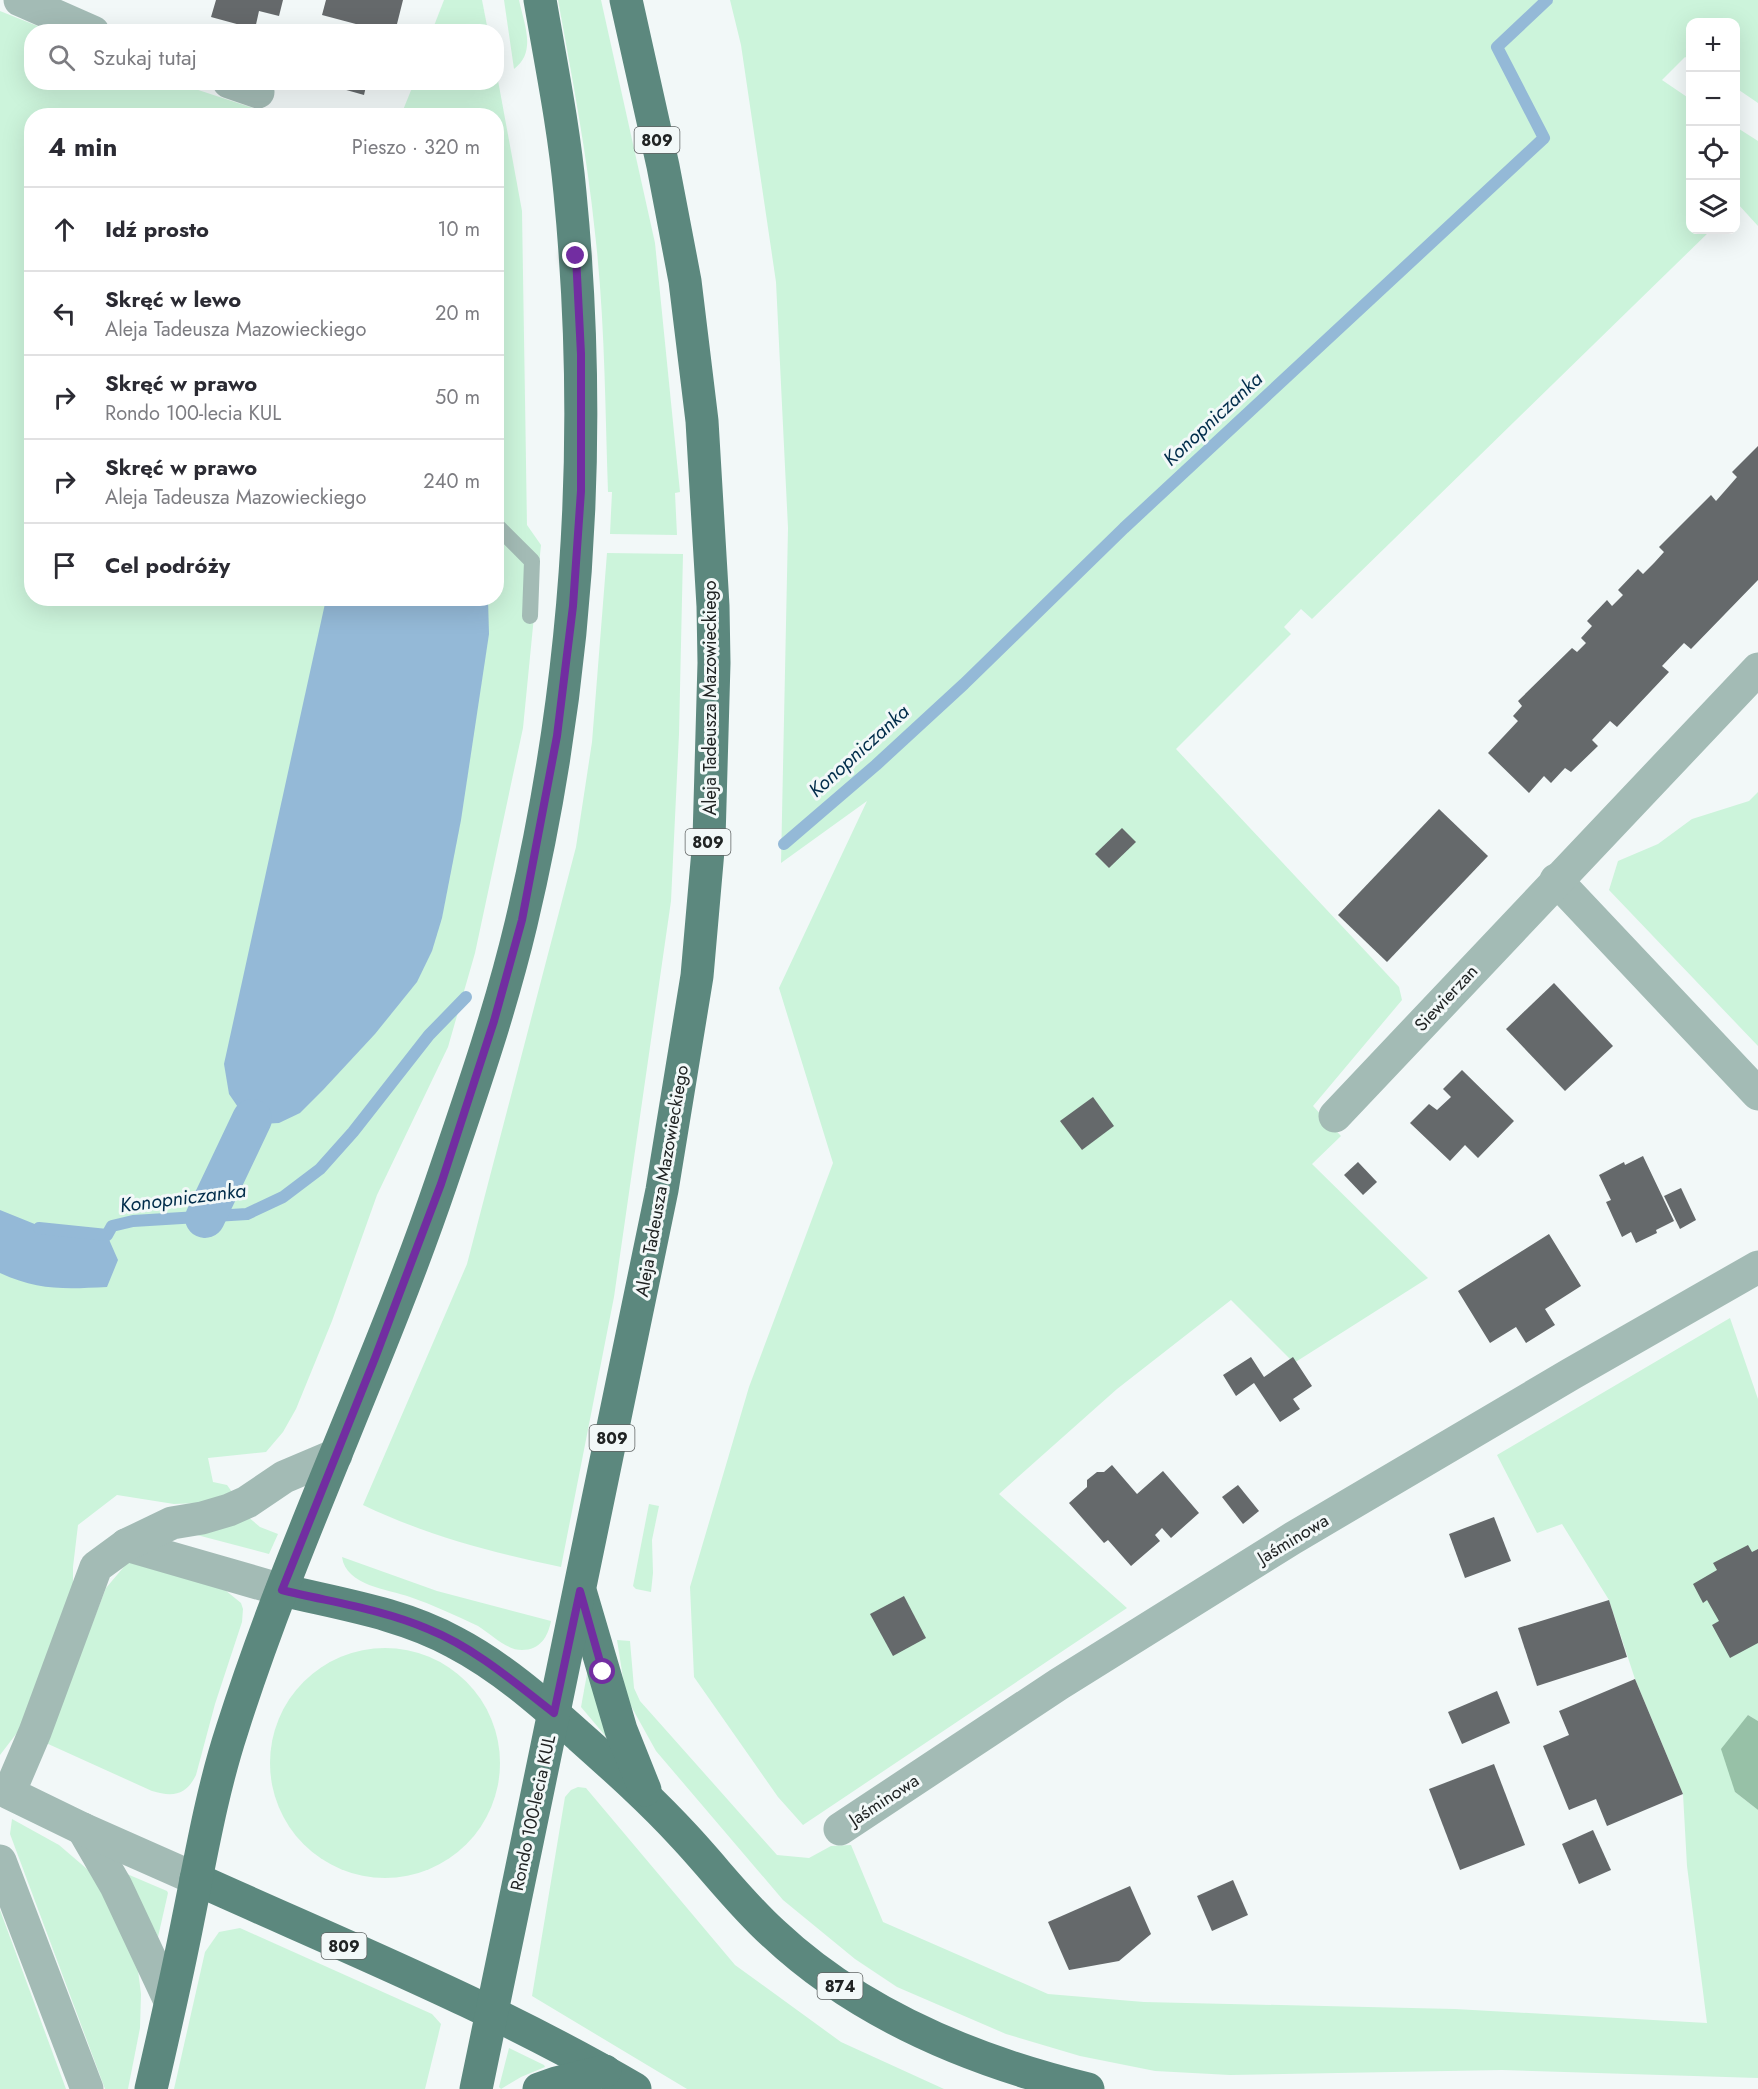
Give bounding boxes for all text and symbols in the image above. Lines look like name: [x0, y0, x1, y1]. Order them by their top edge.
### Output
map controls: [1686, 18, 1740, 234]
button: +: [1686, 18, 1740, 72]
search box: [24, 24, 504, 90]
icon: search: [45, 41, 78, 74]
text: Szukaj tutaj: [93, 41, 197, 73]
button: −: [1686, 72, 1740, 126]
button: locate: [1686, 126, 1740, 180]
road number: 809: [634, 127, 680, 153]
text: 4 min: [48, 128, 117, 166]
text: Pieszo · 320 m: [352, 133, 480, 162]
button: layers: [1686, 180, 1740, 234]
icon: ahead: [48, 213, 81, 246]
text: Idź prosto: [105, 213, 209, 245]
text: 10 m: [437, 215, 480, 244]
route end: [562, 242, 588, 268]
text: Skręć w lewo: [105, 283, 241, 315]
icon: left: [48, 297, 81, 330]
text: 20 m: [435, 299, 480, 328]
text: Aleja Tadeusza Mazowieckiego: [105, 315, 366, 344]
water label: Konopniczanka: [1157, 365, 1269, 473]
text: Skręć w prawo: [105, 367, 257, 399]
icon: right: [48, 381, 81, 414]
text: 50 m: [435, 383, 480, 412]
text: Rondo 100-lecia KUL: [105, 399, 281, 428]
text: Skręć w prawo: [105, 451, 257, 483]
icon: right: [48, 465, 81, 498]
text: 240 m: [423, 467, 480, 496]
text: Aleja Tadeusza Mazowieckiego: [105, 483, 366, 512]
icon: arrive: [48, 549, 81, 582]
text: Cel podróży: [105, 549, 230, 581]
street label: Aleja Tadeusza Mazowieckiego: [697, 580, 723, 816]
water label: Konopniczanka: [802, 698, 916, 804]
road number: 809: [686, 829, 730, 855]
street label: Siewierzan: [1408, 959, 1484, 1037]
street label: Aleja Tadeusza Mazowieckiego: [629, 1063, 695, 1299]
water label: Konopniczanka: [118, 1176, 248, 1220]
road number: 809: [590, 1425, 634, 1451]
street label: Jaśminowa: [1251, 1508, 1333, 1571]
route start: [589, 1658, 615, 1684]
street label: Rondo 100-lecia KUL: [504, 1733, 562, 1893]
street label: Jaśminowa: [842, 1768, 924, 1833]
road number: 809: [322, 1933, 366, 1959]
road number: 874: [818, 1973, 862, 1999]

